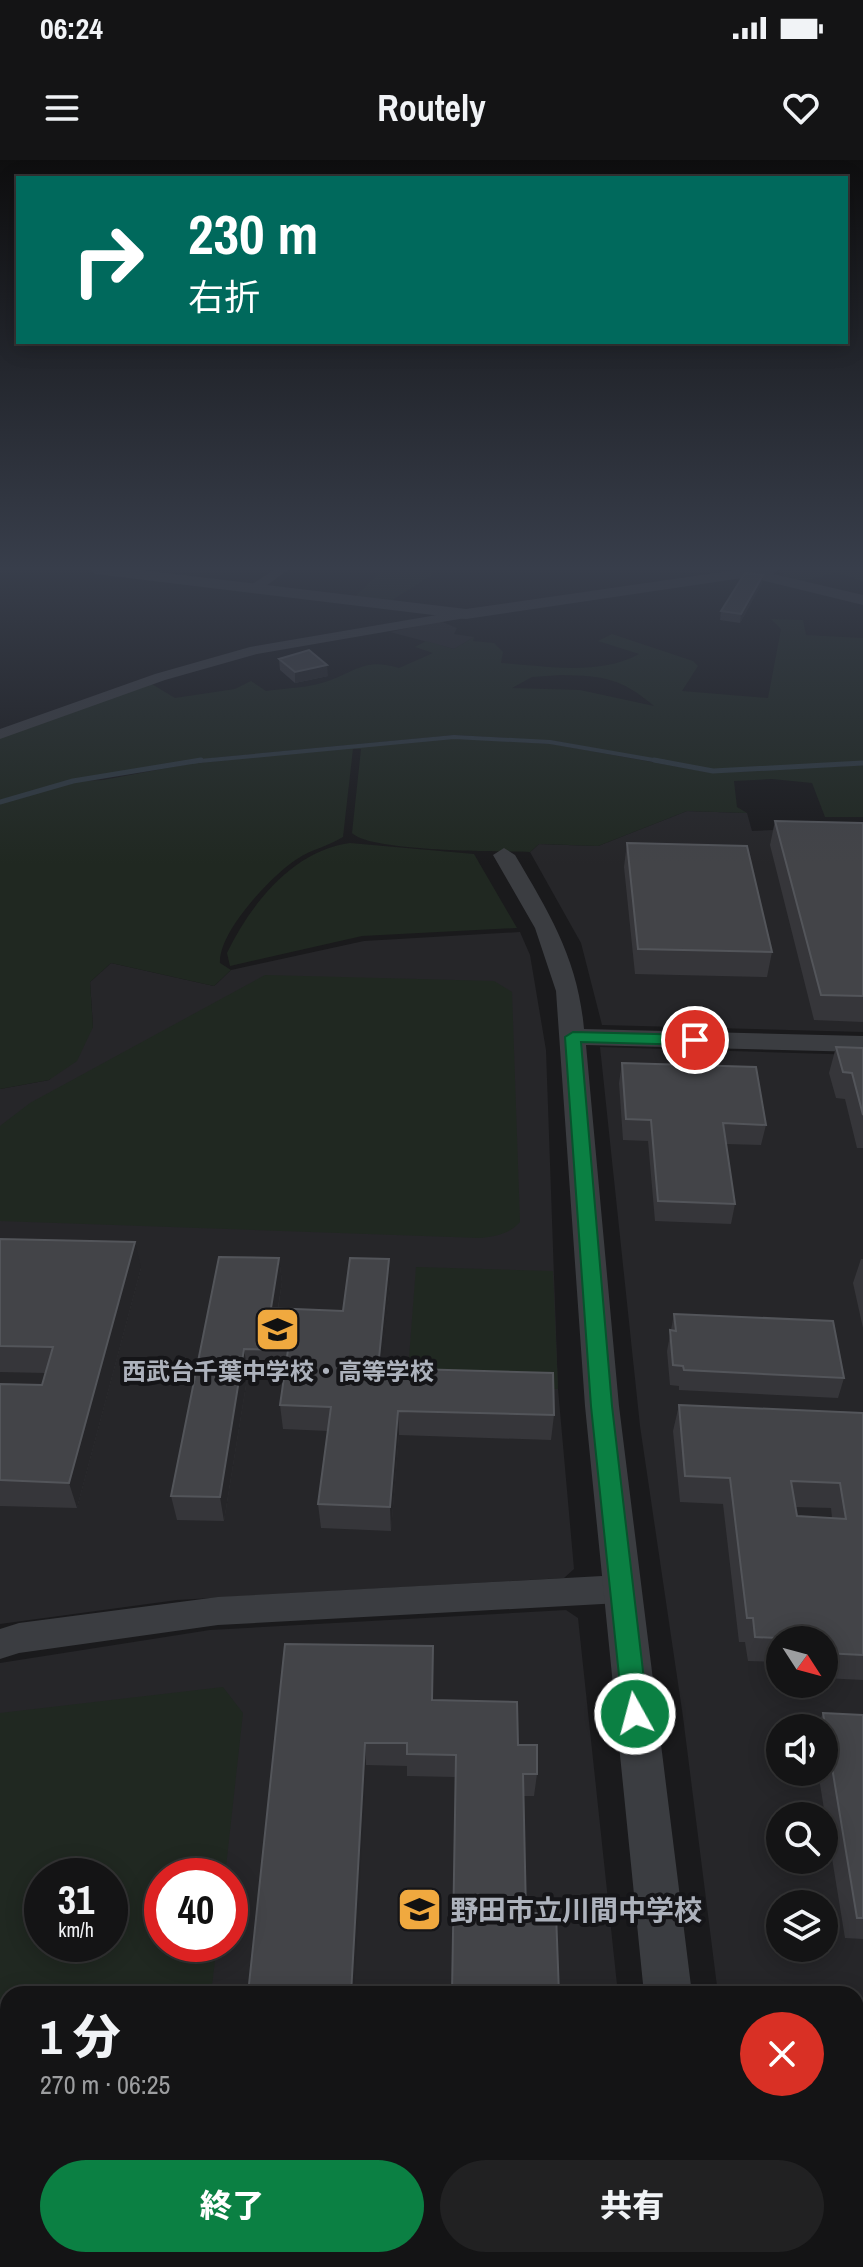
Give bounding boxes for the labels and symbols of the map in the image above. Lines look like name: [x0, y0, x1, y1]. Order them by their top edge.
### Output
pin: [661, 1006, 729, 1074]
school or university icon: 西武台千葉中学校・高等学校: [254, 1306, 302, 1354]
place label: 西武台千葉中学校・高等学校: [122, 1355, 434, 1387]
north arrow: [766, 1626, 838, 1698]
position arrow: [593, 1672, 677, 1756]
speed limit sign: 40: [144, 1858, 248, 1962]
school or university icon: 野田市立川間中学校: [395, 1886, 443, 1934]
place label: 野田市立川間中学校: [450, 1891, 702, 1929]

